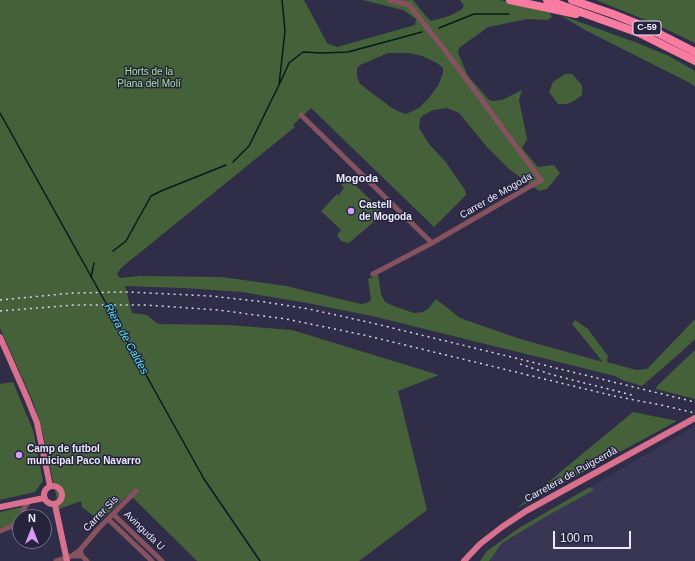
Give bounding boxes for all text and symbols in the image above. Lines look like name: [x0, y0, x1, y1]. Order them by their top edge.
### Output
road number: C-59: [633, 21, 661, 35]
park label: Horts de la Plana del Molí: [117, 66, 181, 90]
street label: Carrer de Mogoda: [458, 171, 534, 221]
district label: Mogoda: [336, 172, 378, 186]
place label: Castell de Mogoda: [359, 199, 412, 222]
marker: Castell de Mogoda: [346, 206, 356, 216]
water label: Riera de Caldes: [101, 301, 151, 377]
place label: Camp de futbol municipal Paco Navarro: [27, 443, 141, 466]
street label: Carretera de Puigcerdà: [523, 445, 619, 505]
marker: Camp de futbol municipal Paco Navarro: [14, 450, 24, 460]
street label: Carrer Sis: [81, 494, 121, 534]
north arrow: [12, 509, 52, 549]
street label: Avinguda U: [121, 509, 167, 553]
text: N: [28, 512, 36, 524]
scale bar: [555, 523, 633, 549]
text: 100 m: [560, 531, 593, 545]

